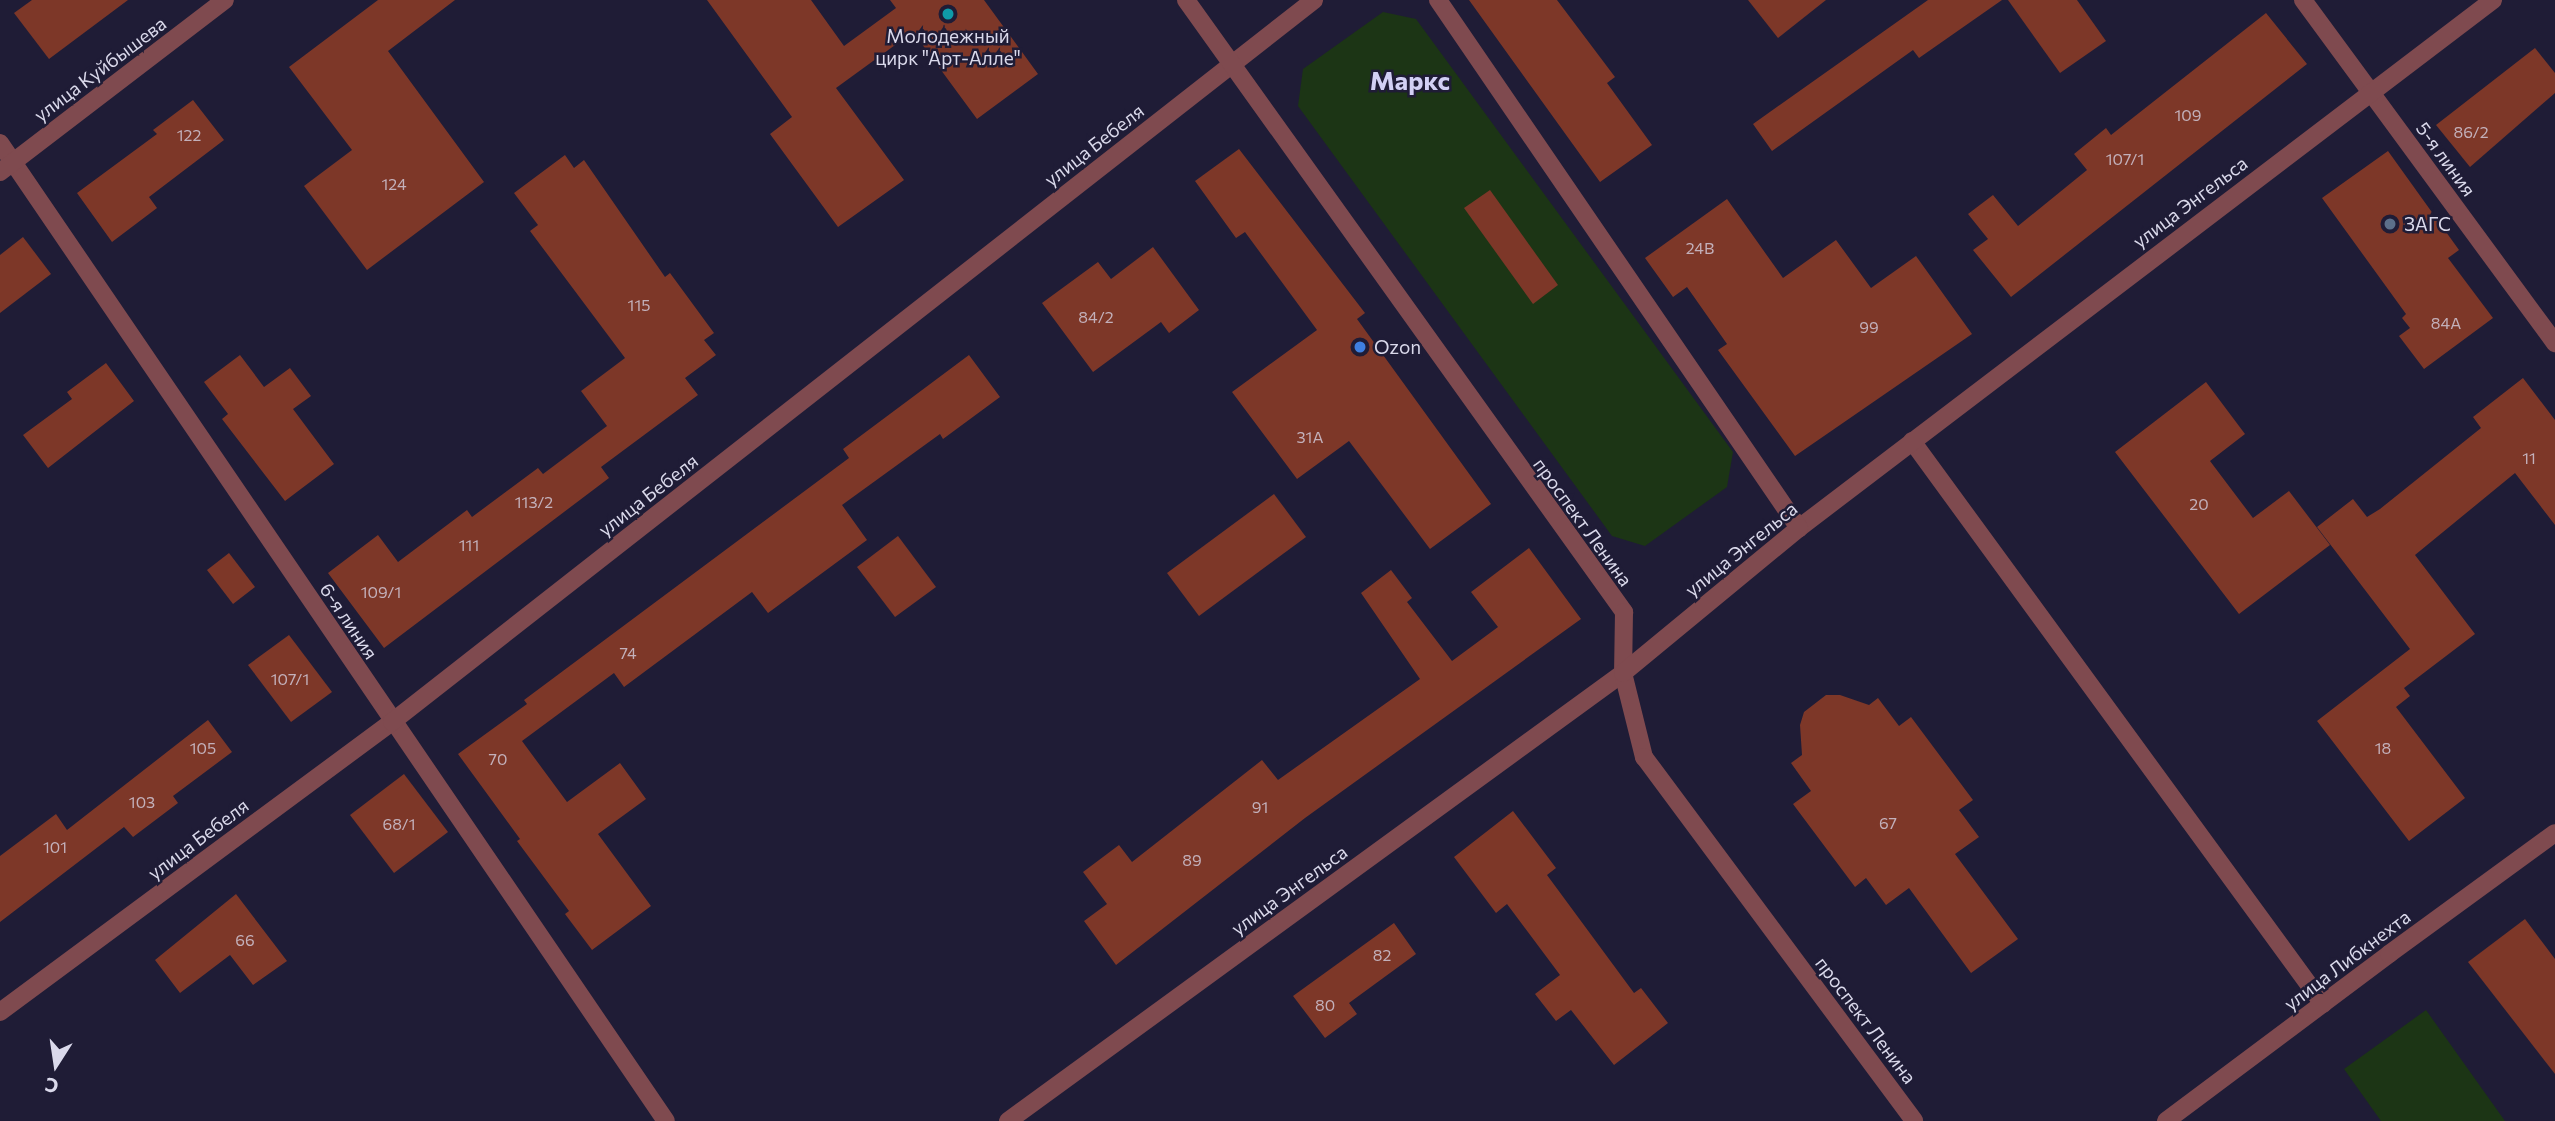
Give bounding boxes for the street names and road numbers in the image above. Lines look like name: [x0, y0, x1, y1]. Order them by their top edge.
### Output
street label: улица Куйбышева: [29, 12, 171, 126]
street label: улица Бебеля: [1040, 99, 1148, 191]
street label: 5-я линия: [2411, 117, 2481, 201]
street label: улица Энгельса: [2128, 151, 2252, 253]
street label: улица Бебеля: [594, 449, 702, 541]
street label: проспект Ленина: [1529, 453, 1637, 591]
street label: улица Энгельса: [1680, 497, 1802, 601]
street label: 6-я линия: [315, 579, 383, 663]
street label: улица Бебеля: [143, 794, 253, 884]
street label: улица Энгельса: [1227, 840, 1351, 940]
street label: улица Либкнехта: [2279, 905, 2415, 1015]
street label: проспект Ленина: [1811, 952, 1921, 1088]

